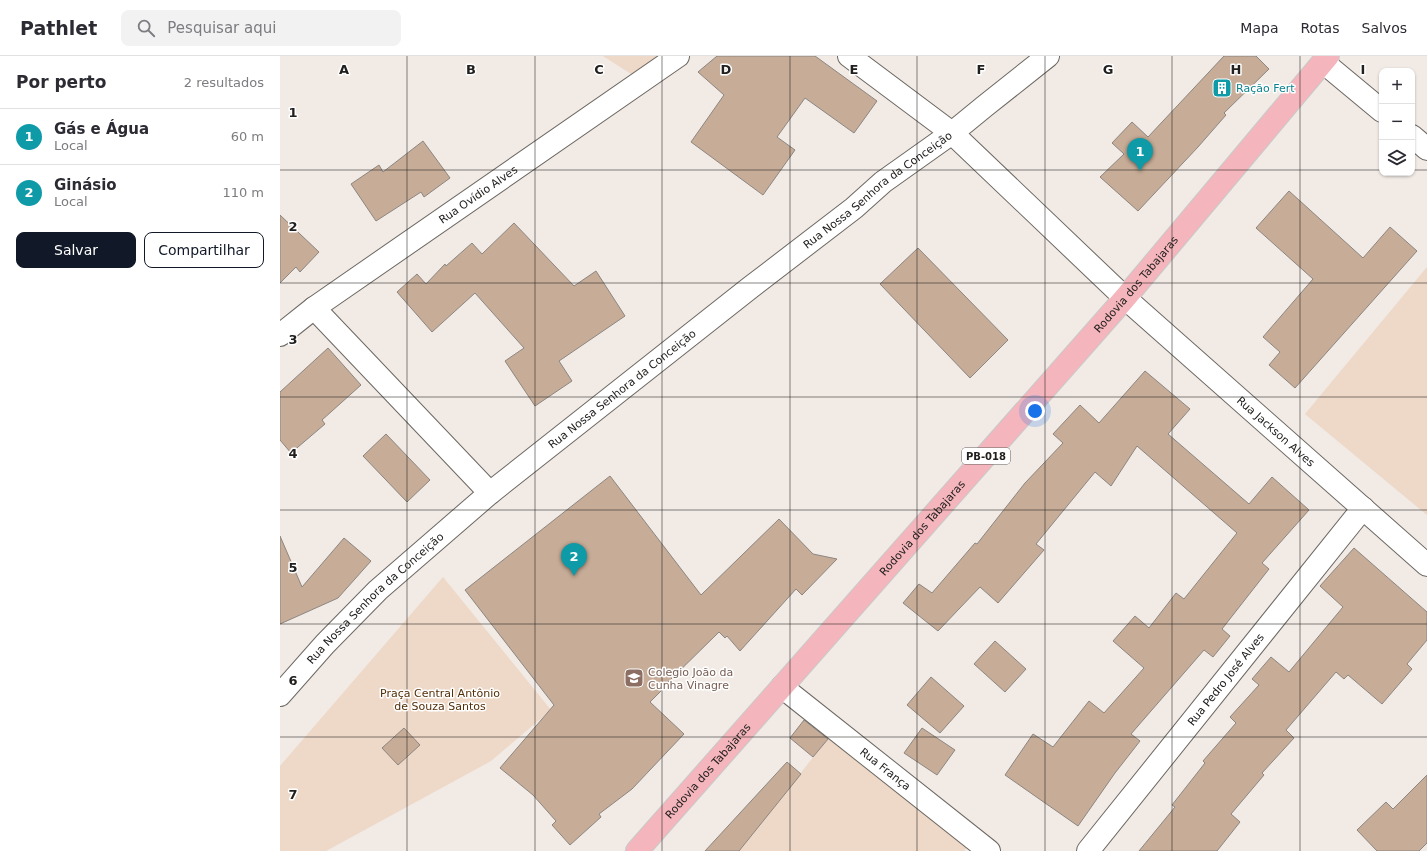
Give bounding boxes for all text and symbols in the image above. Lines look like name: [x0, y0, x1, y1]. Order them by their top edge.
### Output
search box: [121, 10, 401, 46]
text: Pathlet: [20, 17, 97, 39]
icon: search: [135, 17, 157, 39]
text: Pesquisar aqui: [167, 19, 276, 37]
text: Mapa: [1240, 20, 1278, 36]
text: Rotas: [1300, 20, 1340, 36]
text: Salvos: [1362, 20, 1407, 36]
text: A: [339, 62, 349, 77]
text: B: [466, 62, 476, 77]
text: C: [594, 62, 604, 77]
text: D: [721, 62, 732, 77]
text: E: [850, 62, 858, 77]
text: F: [977, 62, 985, 77]
text: G: [1103, 62, 1113, 77]
text: H: [1231, 62, 1241, 77]
text: I: [1361, 62, 1365, 77]
map controls: [1379, 68, 1415, 176]
button: +: [1379, 68, 1415, 104]
text: Por perto: [16, 72, 106, 92]
text: 2 resultados: [184, 75, 264, 90]
building icon: Ração Fert: [1211, 77, 1233, 99]
place label: Ração Fert: [1236, 82, 1295, 95]
button: −: [1379, 104, 1415, 140]
text: 1: [288, 105, 298, 120]
text: Gás e Água: [54, 120, 149, 138]
street label: Rua Nossa Senhora da Conceição: [801, 128, 955, 251]
text: 1: [24, 129, 34, 144]
text: 60 m: [231, 129, 264, 144]
text: Local: [54, 138, 88, 153]
pin: 1: [1127, 138, 1153, 171]
button: layers: [1379, 140, 1415, 176]
street label: Rua Ovídio Alves: [436, 163, 520, 226]
text: Ginásio: [54, 176, 117, 194]
text: 2: [24, 185, 34, 200]
text: 110 m: [222, 185, 264, 200]
text: Local: [54, 194, 88, 209]
text: 2: [288, 219, 298, 234]
button: Salvar: [16, 232, 136, 268]
button: Compartilhar: [144, 232, 264, 268]
street label: Rodovia dos Tabajaras: [1091, 233, 1181, 335]
street label: Rua Nossa Senhora da Conceição: [546, 326, 699, 451]
text: 3: [288, 332, 298, 347]
street label: Rua Jackson Alves: [1234, 394, 1318, 469]
your location: [1025, 401, 1045, 421]
text: 4: [288, 446, 298, 461]
road number: PB-018: [962, 448, 1010, 464]
street label: Rodovia dos Tabajaras: [877, 477, 968, 578]
street label: Rua Nossa Senhora da Conceição: [304, 530, 446, 666]
pin: 2: [561, 543, 587, 576]
text: 5: [288, 560, 298, 575]
street label: Rua Pedro José Alves: [1185, 630, 1267, 728]
place label: Colegio João da Cunha Vinagre: [648, 666, 733, 692]
school or university icon: Colegio João da Cunha Vinagre: [623, 667, 645, 689]
text: 6: [288, 673, 298, 688]
park label: Praça Central Antônio de Souza Santos: [380, 687, 500, 713]
street label: Rodovia dos Tabajaras: [662, 720, 753, 821]
street label: Rua França: [858, 745, 913, 793]
text: 7: [288, 787, 298, 802]

